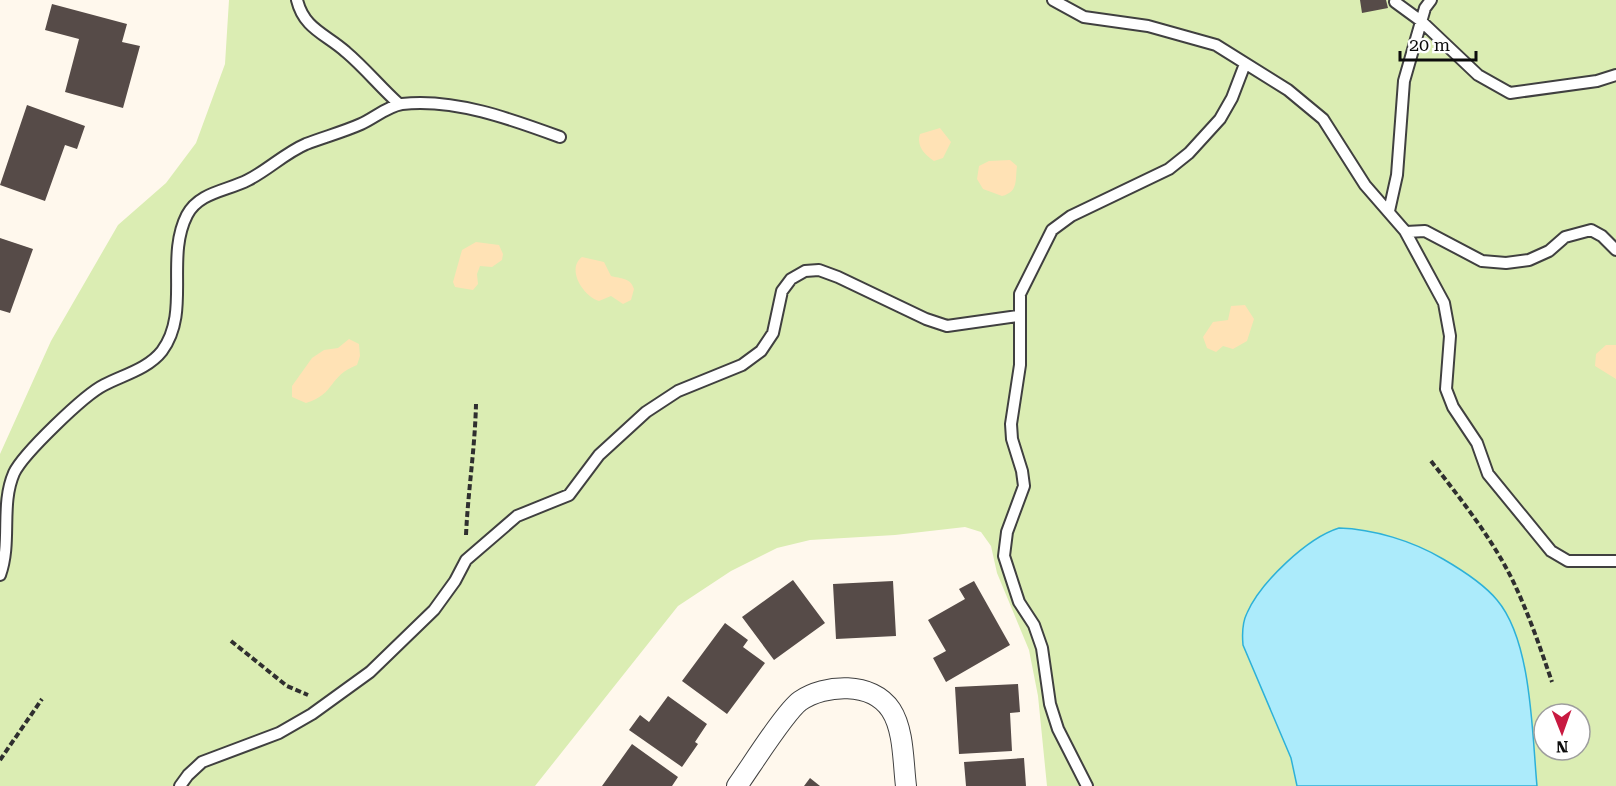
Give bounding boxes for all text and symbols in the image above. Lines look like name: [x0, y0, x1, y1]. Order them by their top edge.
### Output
scale bar: [1400, 24, 1476, 62]
text: 20 m: [1409, 34, 1450, 55]
north arrow: [1532, 702, 1592, 762]
text: N: [1556, 737, 1569, 756]

